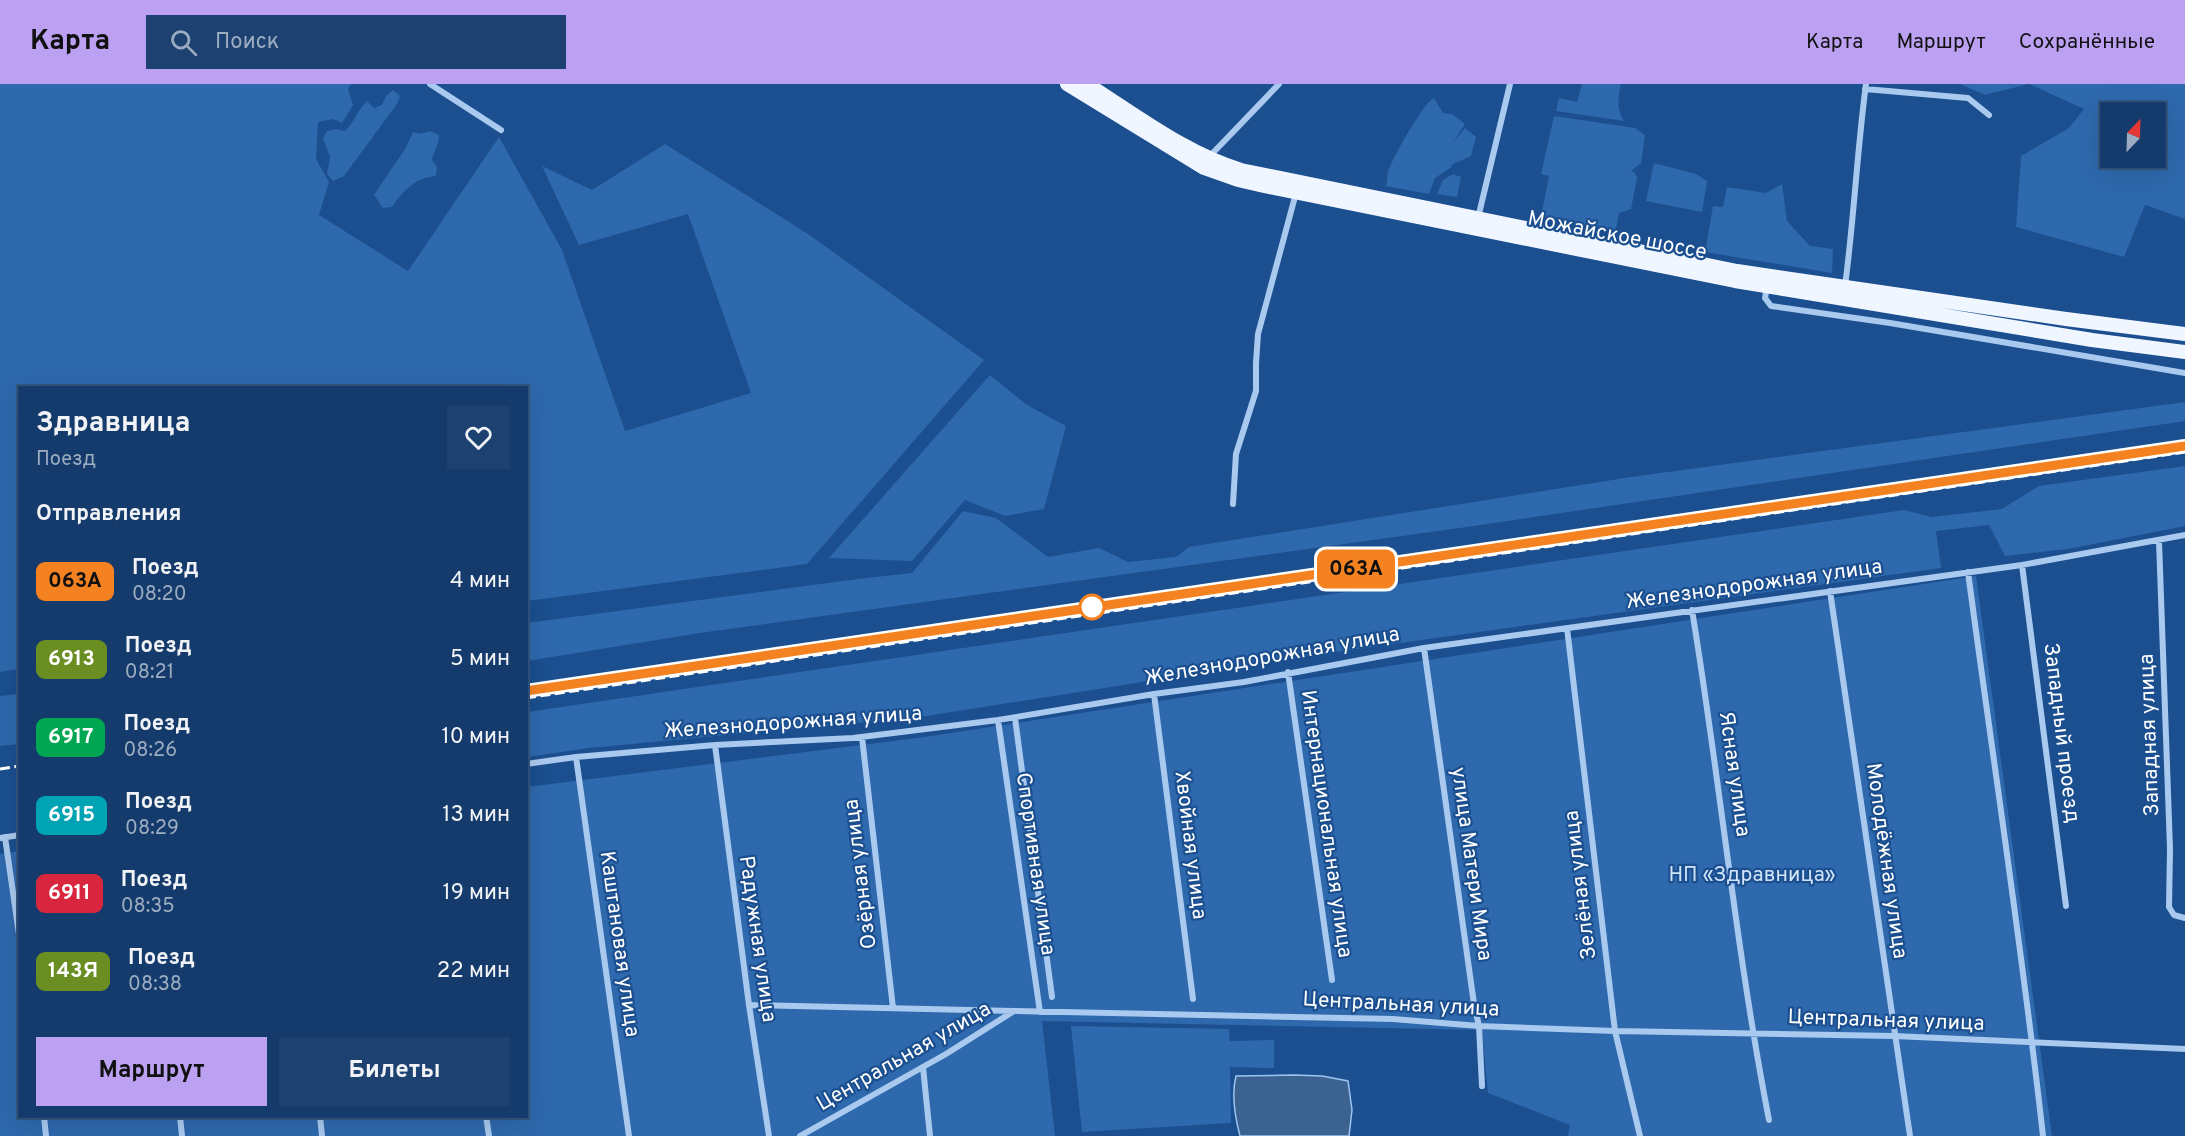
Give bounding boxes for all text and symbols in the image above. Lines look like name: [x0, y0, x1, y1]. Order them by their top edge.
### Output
search box: [146, 15, 566, 69]
text: Карта: [30, 24, 110, 60]
icon: search: [167, 26, 200, 59]
text: Поиск: [215, 29, 279, 56]
text: Карта: [1806, 29, 1863, 56]
text: Маршрут: [1896, 29, 1986, 56]
text: Сохранённые: [2019, 29, 2155, 56]
north arrow: [2100, 102, 2166, 168]
map controls: [2100, 102, 2166, 168]
street label: Можайское шоссе: [1525, 205, 1709, 267]
text: Здравница: [36, 406, 190, 442]
button: heart: [447, 406, 510, 469]
text: Поезд: [36, 447, 96, 473]
text: Отправления: [36, 501, 181, 528]
line badge: 063А: [1314, 550, 1398, 588]
street label: Железнодорожная улица: [1624, 554, 1884, 616]
text: Поезд: [132, 555, 199, 582]
text: 063А: [1329, 556, 1383, 583]
text: 063А: [48, 568, 102, 595]
text: 4 мин: [450, 568, 510, 595]
text: 08:20: [132, 582, 187, 608]
unlabelled marker: [1079, 594, 1105, 620]
street label: Железнодорожная улица: [1142, 621, 1402, 693]
text: Поезд: [125, 633, 192, 660]
street label: Западный проезд: [2037, 641, 2085, 825]
text: 6913: [48, 646, 95, 673]
text: 5 мин: [450, 646, 510, 673]
street label: Западная улица: [2134, 653, 2166, 817]
text: 08:21: [125, 660, 174, 686]
street label: Интернациональная улица: [1294, 688, 1358, 960]
street label: Железнодорожная улица: [663, 701, 923, 745]
street label: Ясная улица: [1712, 710, 1756, 838]
text: Поезд: [123, 711, 190, 738]
text: 6917: [48, 724, 93, 751]
text: 10 мин: [441, 724, 510, 751]
text: 08:26: [123, 738, 177, 764]
street label: Молодёжная улица: [1859, 761, 1913, 961]
street label: улица Матери Мира: [1444, 765, 1498, 963]
street label: Хвойная улица: [1167, 769, 1213, 921]
street label: Спортивная улица: [1009, 771, 1061, 957]
text: Поезд: [125, 789, 192, 816]
street label: Озёрная улица: [838, 798, 884, 950]
text: 6915: [48, 802, 95, 829]
text: 13 мин: [442, 802, 510, 829]
street label: Зелёная улица: [1558, 809, 1604, 961]
text: 08:29: [125, 816, 179, 842]
street label: Каштановая улица: [593, 849, 645, 1039]
street label: Радужная улица: [732, 854, 782, 1024]
park label: НП «Здравница»: [1668, 862, 1836, 889]
text: Поезд: [121, 867, 187, 894]
text: 6911: [48, 880, 91, 907]
text: 19 мин: [442, 880, 510, 907]
text: 08:35: [121, 894, 175, 920]
text: Поезд: [128, 945, 195, 972]
text: 143Я: [48, 958, 98, 985]
text: 22 мин: [437, 958, 510, 985]
text: 08:38: [128, 972, 182, 998]
street label: Центральная улица: [1302, 986, 1500, 1024]
street label: Центральная улица: [812, 996, 996, 1118]
street label: Центральная улица: [1787, 1004, 1985, 1038]
button: Маршрут: [36, 1037, 267, 1106]
button: Билеты: [279, 1037, 510, 1106]

